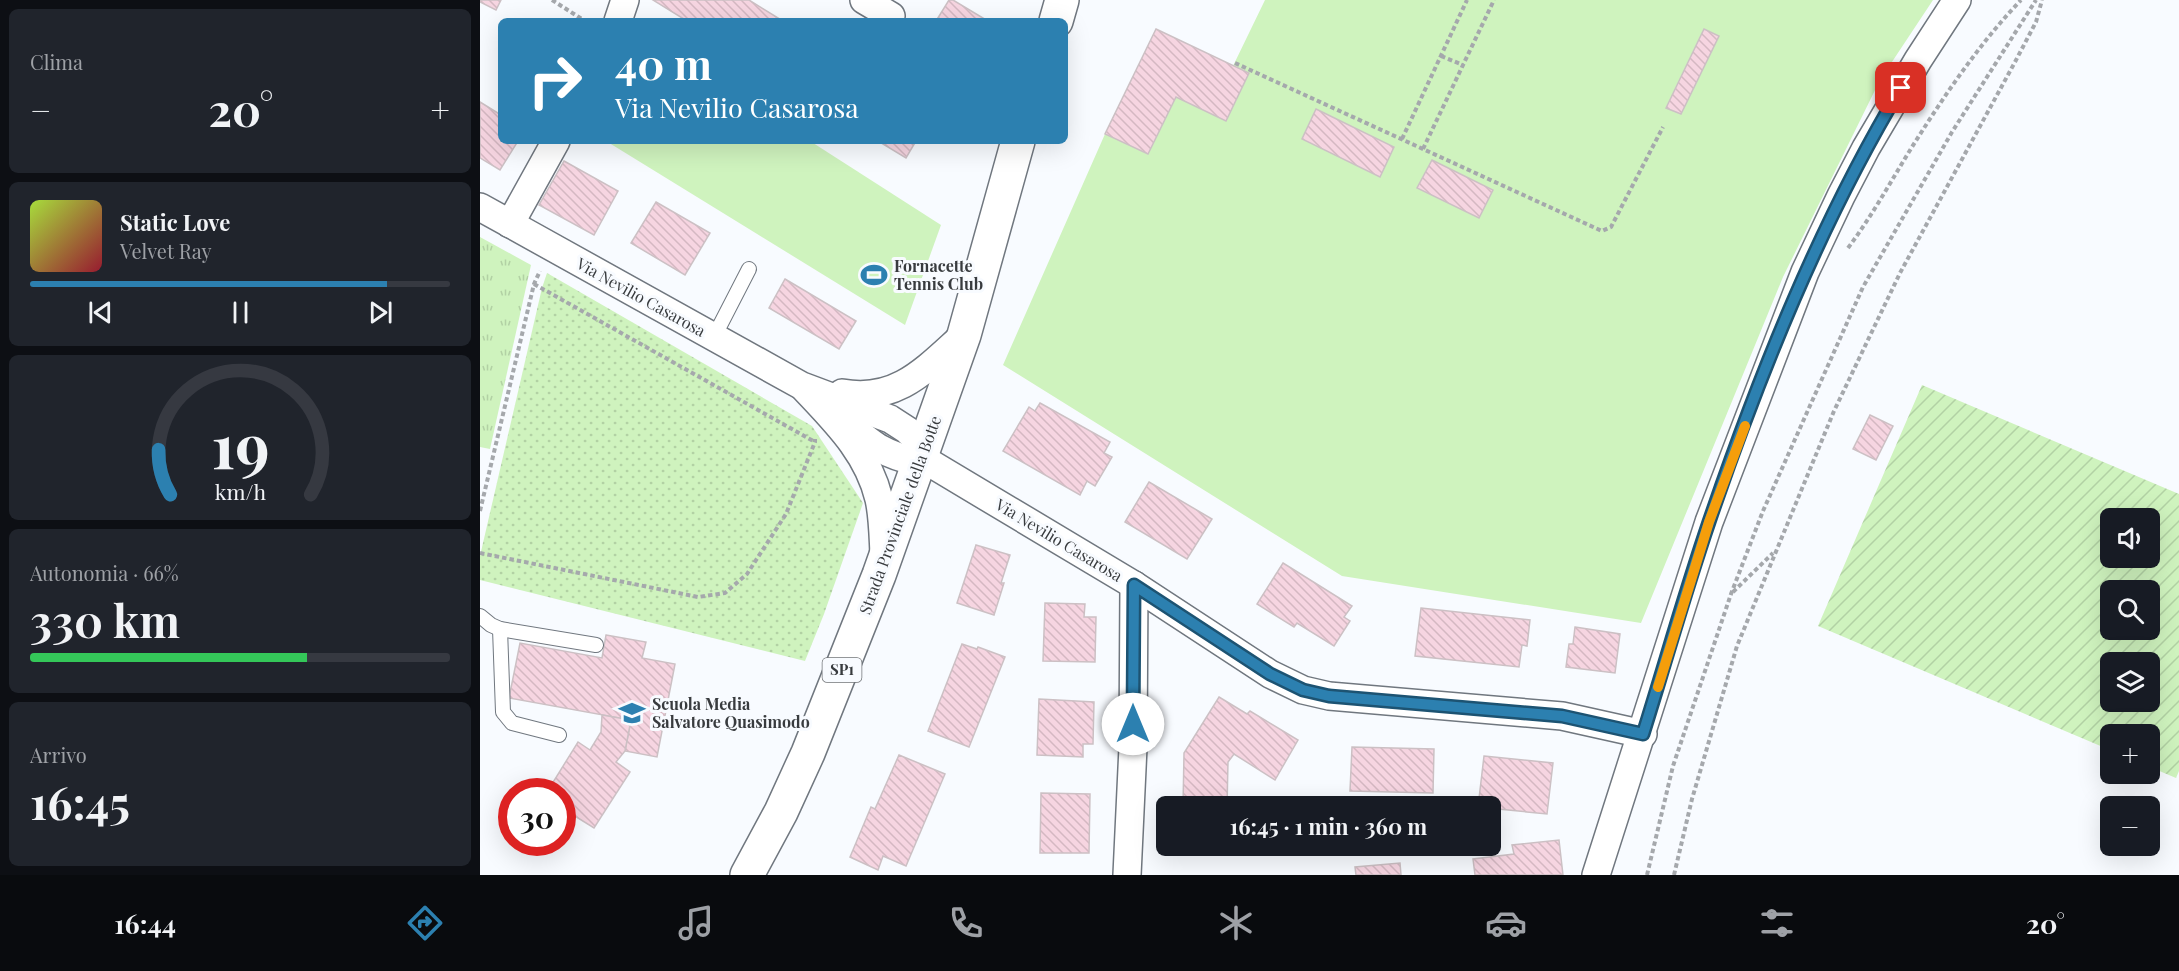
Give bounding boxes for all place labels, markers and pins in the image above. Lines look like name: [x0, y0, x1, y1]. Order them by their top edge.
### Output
pin: [1875, 62, 1926, 113]
place label: Fornacette Tennis Club: [894, 255, 983, 294]
sports icon: Fornacette Tennis Club: [859, 260, 889, 290]
place label: Scuola Media Salvatore Quasimodo: [652, 693, 810, 732]
school or university icon: Scuola Media Salvatore Quasimodo: [617, 698, 647, 728]

